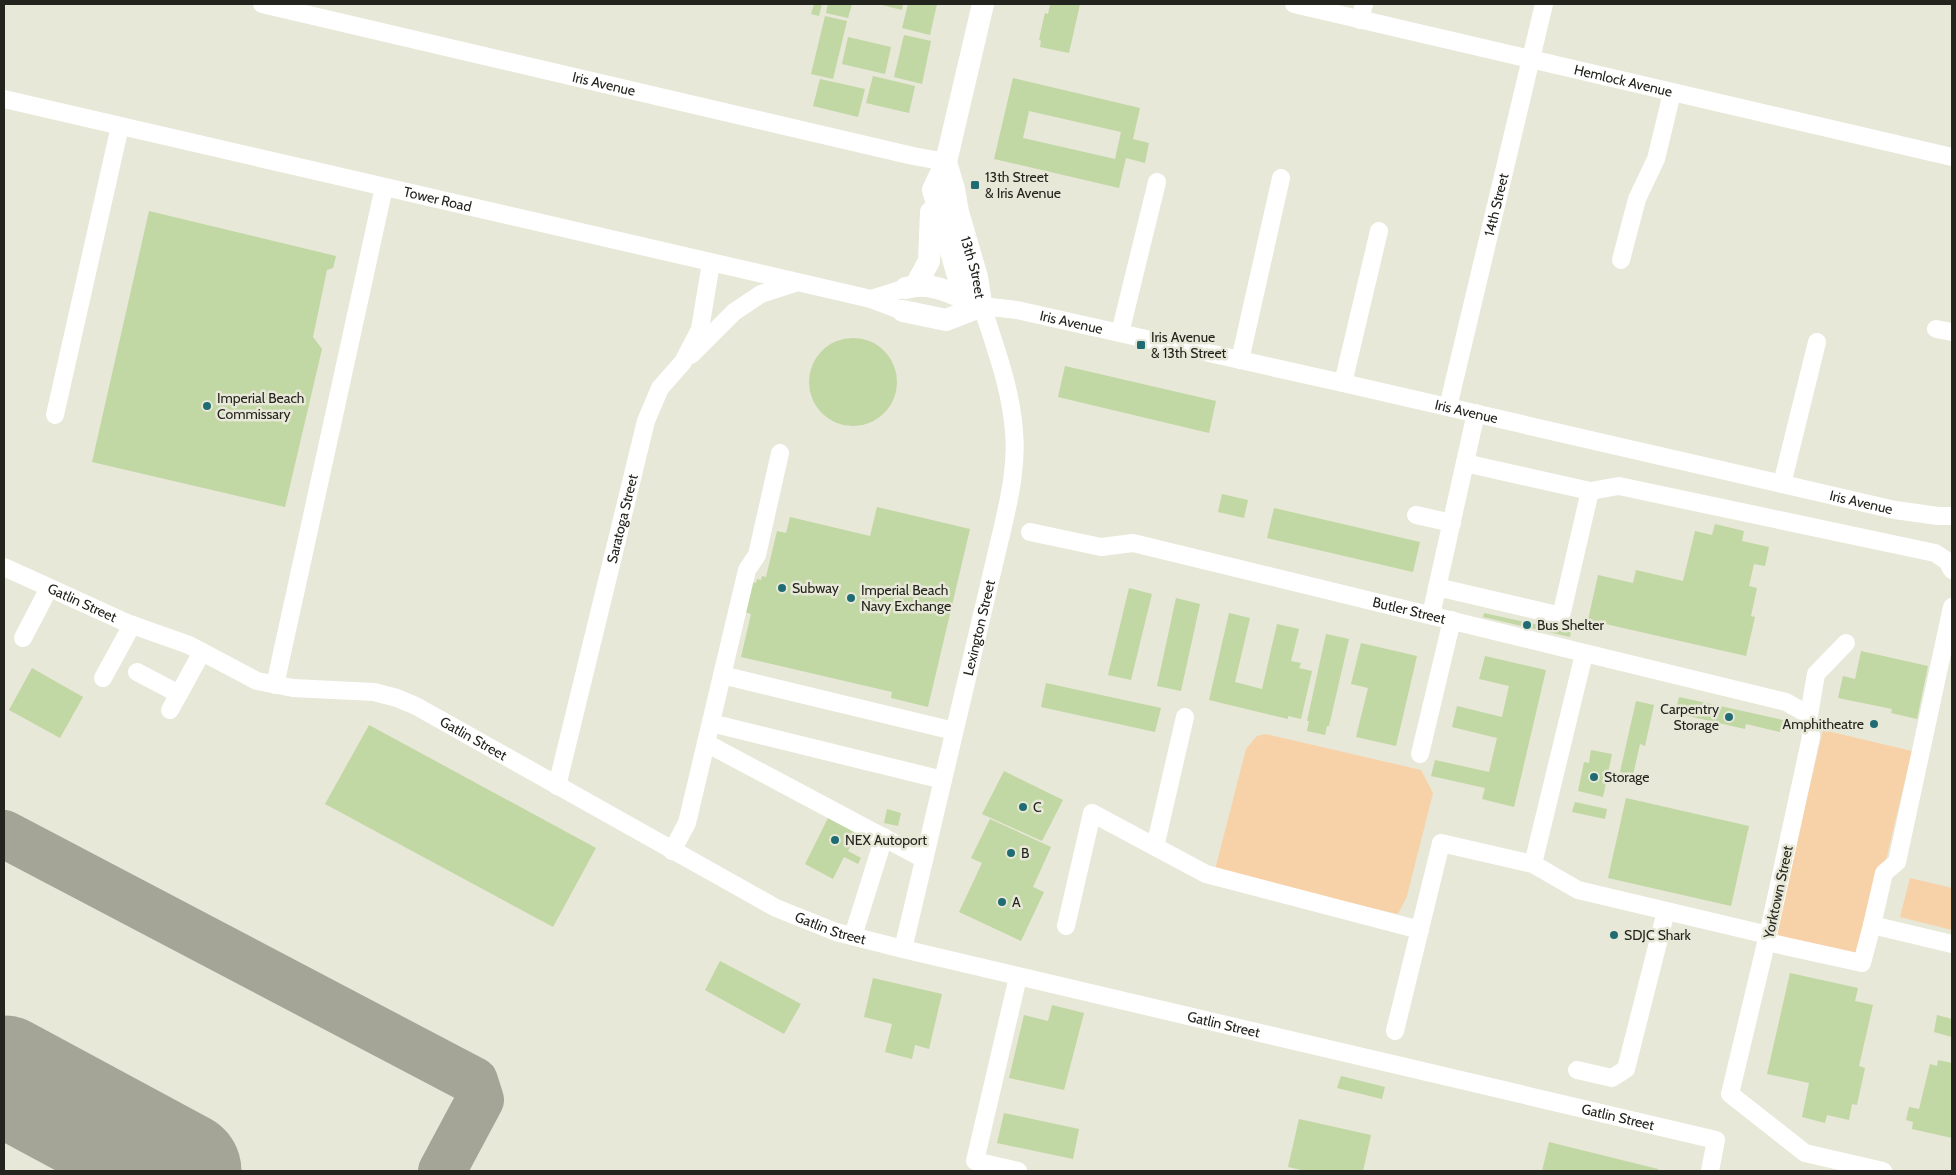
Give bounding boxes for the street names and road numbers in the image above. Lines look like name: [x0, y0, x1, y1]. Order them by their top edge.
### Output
street label: Hemlock Avenue: [1572, 60, 1674, 101]
street label: Iris Avenue: [570, 68, 637, 100]
street label: 14th Street: [1480, 171, 1512, 238]
street label: Tower Road: [402, 182, 473, 216]
street label: 13th Street: [957, 234, 989, 300]
street label: Iris Avenue: [1038, 306, 1105, 338]
street label: Iris Avenue: [1433, 395, 1500, 427]
street label: Saratoga Street: [603, 472, 642, 565]
street label: Iris Avenue: [1828, 486, 1894, 518]
street label: Lexington Street: [959, 578, 999, 677]
street label: Gatlin Street: [45, 579, 120, 626]
street label: Butler Street: [1371, 593, 1448, 628]
street label: Gatlin Street: [437, 712, 510, 764]
street label: Yorktown Street: [1759, 844, 1797, 941]
street label: Gatlin Street: [792, 908, 868, 948]
street label: Gatlin Street: [1186, 1007, 1262, 1042]
street label: Gatlin Street: [1580, 1100, 1656, 1134]

